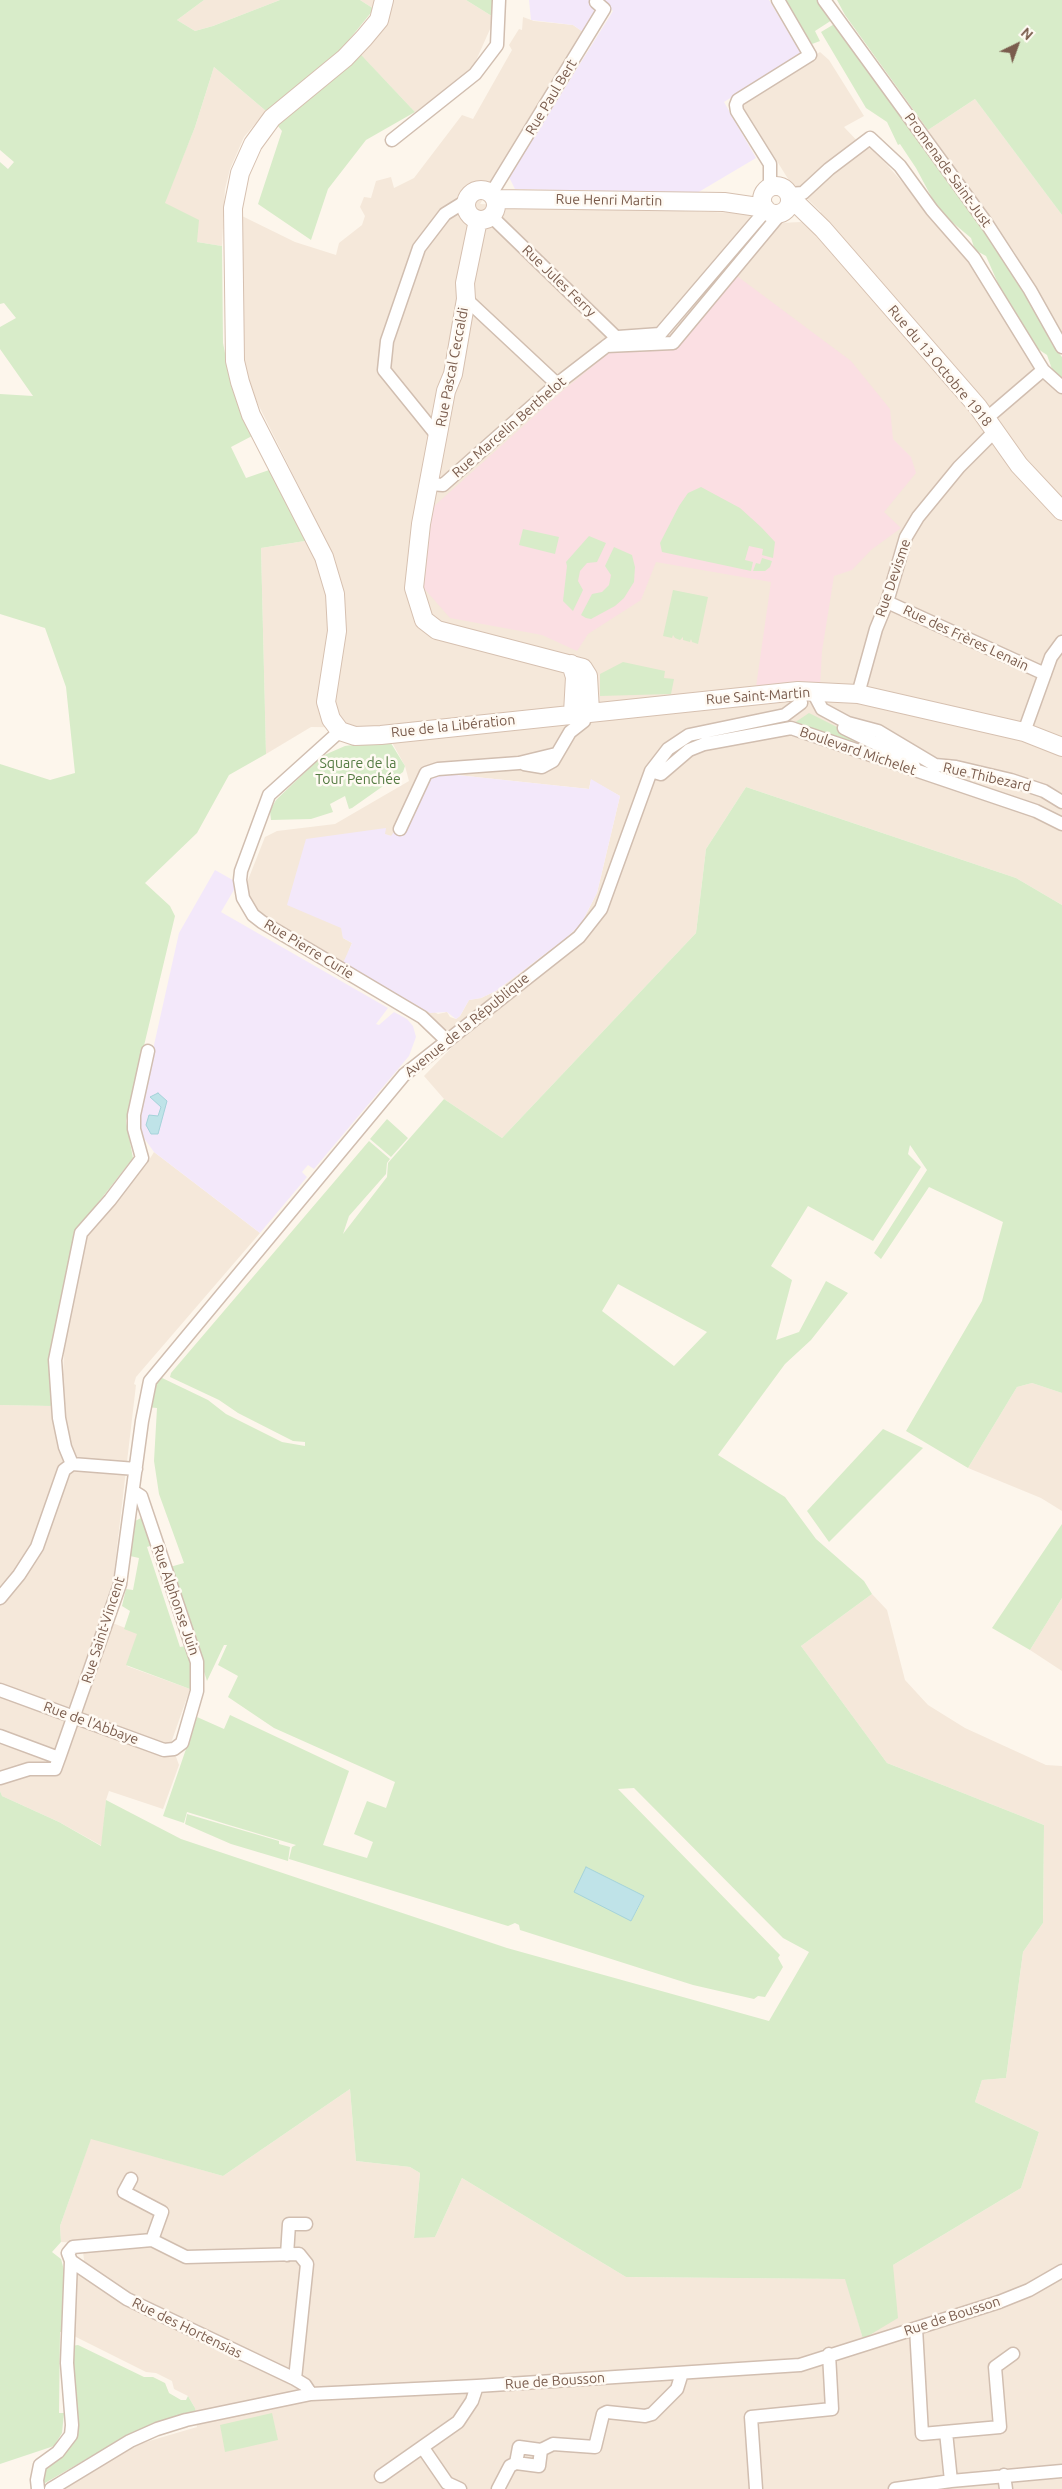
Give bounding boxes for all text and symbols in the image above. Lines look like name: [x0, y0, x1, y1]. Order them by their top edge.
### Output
north arrow: [992, 20, 1042, 70]
text: N: [1018, 24, 1036, 43]
street label: Rue Paul Bert: [522, 56, 580, 138]
street label: Promenade Saint-Just: [901, 110, 995, 230]
street label: Rue Henri Martin: [556, 191, 662, 209]
street label: Rue Jules Ferry: [519, 242, 599, 320]
street label: Rue du 13 Octobre 1918: [884, 302, 996, 430]
street label: Rue Pascal Ceccaldi: [432, 306, 472, 428]
street label: Rue Marcelin Berthelot: [449, 373, 569, 481]
street label: Rue Devisme: [872, 537, 914, 619]
street label: Rue des Frères Lenain: [900, 601, 1032, 675]
street label: Rue Saint-Martin: [705, 684, 811, 708]
street label: Rue de la Libération: [390, 711, 516, 741]
street label: Boulevard Michelet: [798, 723, 918, 779]
park label: Square de la Tour Penchée: [315, 755, 401, 788]
street label: Rue Thibezard: [941, 759, 1033, 795]
street label: Rue Pierre Curie: [261, 916, 357, 982]
street label: Avenue de la République: [401, 970, 533, 1080]
street label: Rue Alphonse Juin: [149, 1542, 203, 1658]
street label: Rue Saint-Vincent: [78, 1575, 128, 1685]
street label: Rue de l'Abbaye: [41, 1698, 141, 1748]
street label: Rue de Bousson: [902, 2293, 1002, 2339]
street label: Rue des Hortensias: [129, 2294, 245, 2362]
street label: Rue de Bousson: [504, 2369, 606, 2393]

